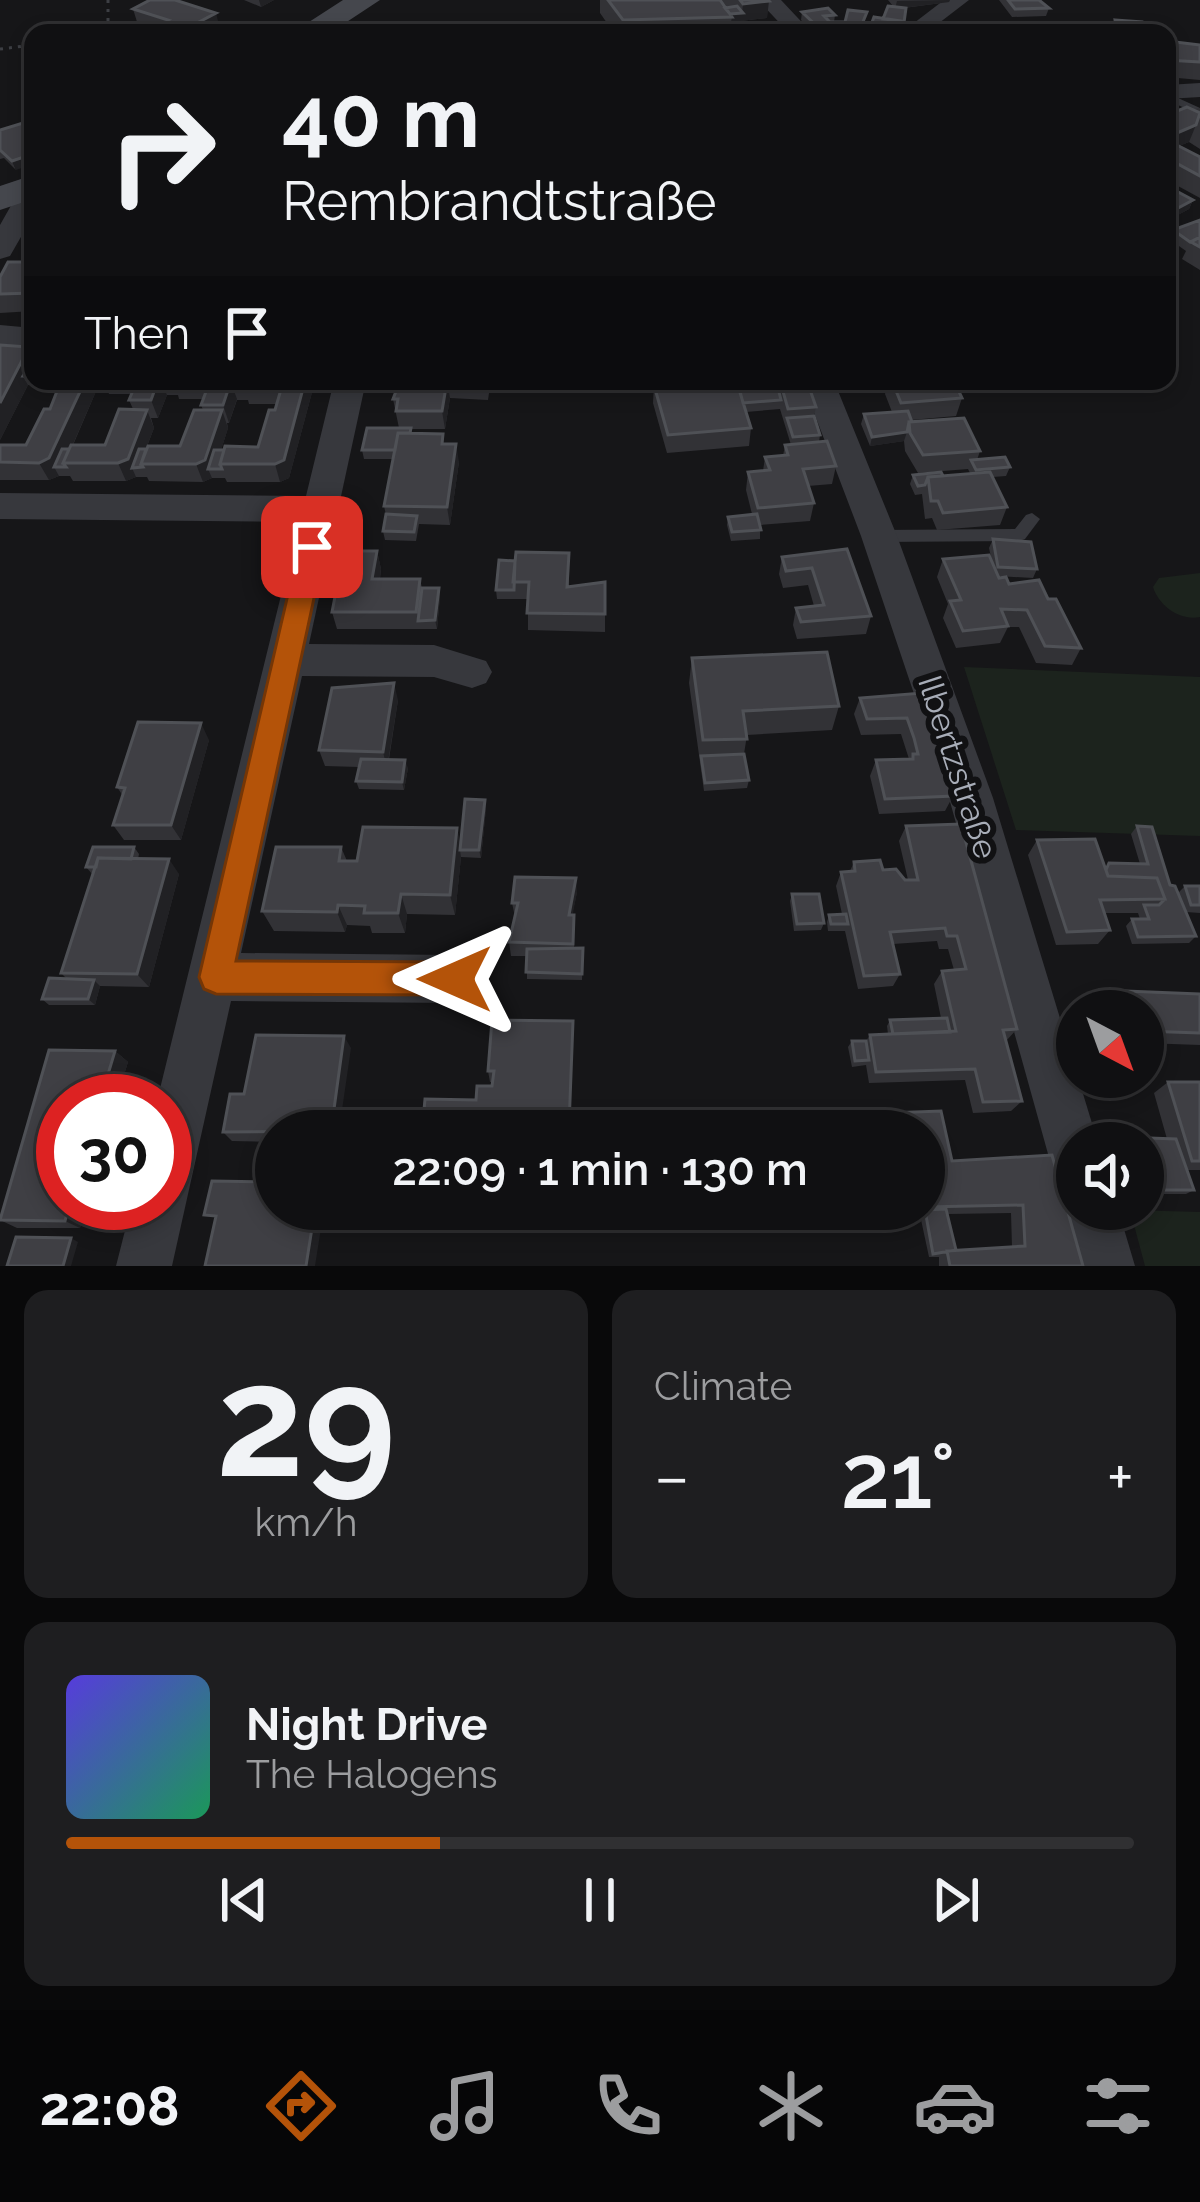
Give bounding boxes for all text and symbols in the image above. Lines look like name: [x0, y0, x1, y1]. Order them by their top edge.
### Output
text: 40 m: [282, 68, 480, 167]
icon: right: [84, 72, 240, 228]
text: Rembrandtstraße: [282, 169, 716, 233]
icon: arrive: [214, 300, 280, 366]
text: Then: [84, 307, 190, 360]
pin: [261, 496, 363, 598]
icon: arrive: [279, 514, 345, 580]
street label: Ilbertzstraße: [910, 671, 1006, 863]
position arrow: [392, 916, 518, 1042]
north arrow: [1056, 990, 1164, 1098]
map controls: [1056, 990, 1164, 1230]
speed limit sign: 30: [36, 1074, 192, 1230]
button: sound: [1056, 1122, 1164, 1230]
text: 22:09 · 1 min · 130 m: [392, 1143, 808, 1196]
text: 29: [216, 1329, 396, 1513]
text: Climate: [654, 1363, 792, 1409]
text: 21°: [841, 1423, 956, 1529]
text: −: [654, 1438, 690, 1515]
text: +: [1107, 1438, 1134, 1515]
text: km/h: [255, 1499, 357, 1545]
text: Night Drive: [246, 1698, 487, 1751]
text: The Halogens: [246, 1751, 498, 1797]
icon: previous: [211, 1867, 277, 1933]
icon: pause: [567, 1867, 633, 1933]
icon: next: [923, 1867, 989, 1933]
icon: directions: [259, 2064, 343, 2148]
icon: music: [423, 2064, 507, 2148]
icon: phone: [586, 2064, 670, 2148]
icon: climate: [749, 2064, 833, 2148]
icon: car: [913, 2064, 997, 2148]
icon: filters: [1076, 2064, 1160, 2148]
text: 22:08: [40, 2074, 180, 2138]

